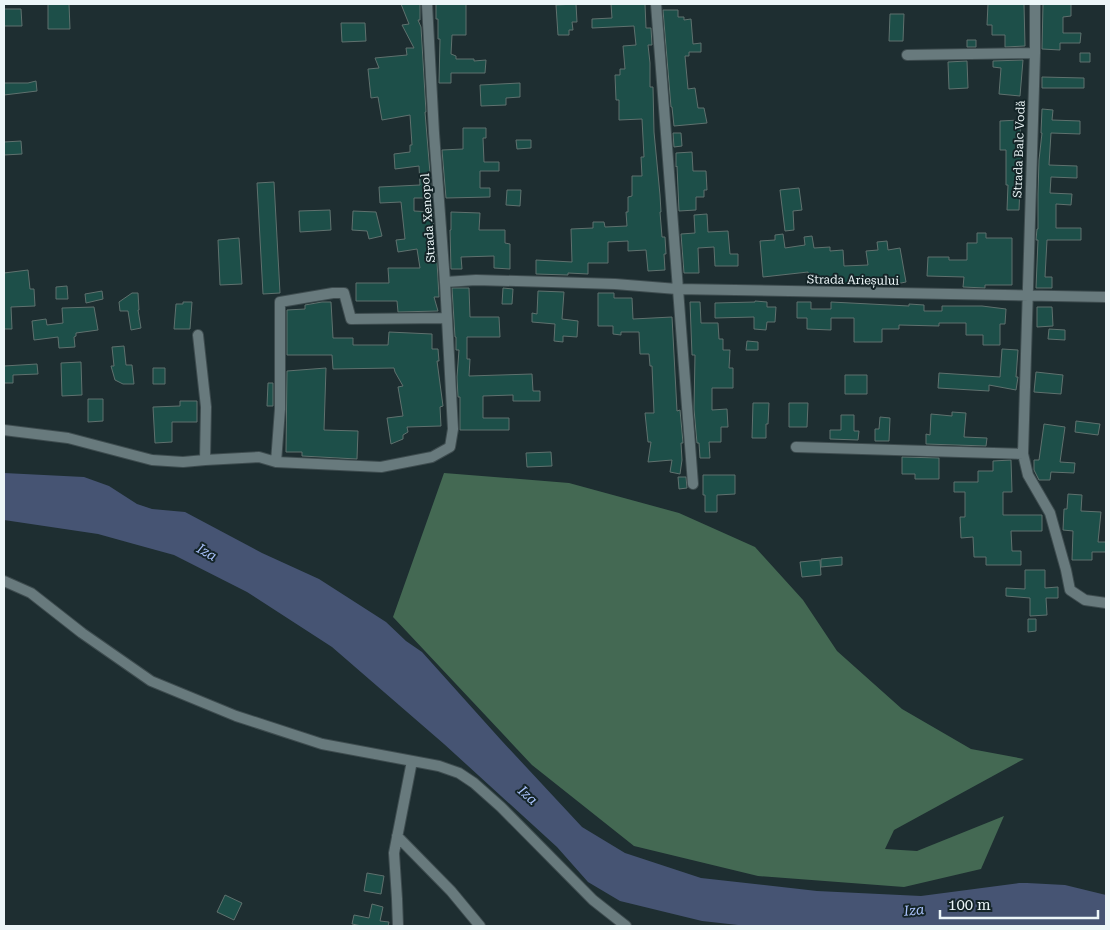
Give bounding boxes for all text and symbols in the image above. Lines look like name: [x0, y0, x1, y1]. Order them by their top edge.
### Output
street label: Strada Balc Vodă: [1010, 100, 1028, 198]
street label: Strada Xenopol: [418, 173, 438, 263]
street label: Strada Arieșului: [807, 272, 899, 289]
water label: Iza: [193, 540, 220, 564]
water label: Iza: [514, 782, 541, 808]
scale bar: [940, 888, 1098, 920]
text: 100 m: [948, 896, 991, 914]
water label: Iza: [902, 901, 925, 919]

